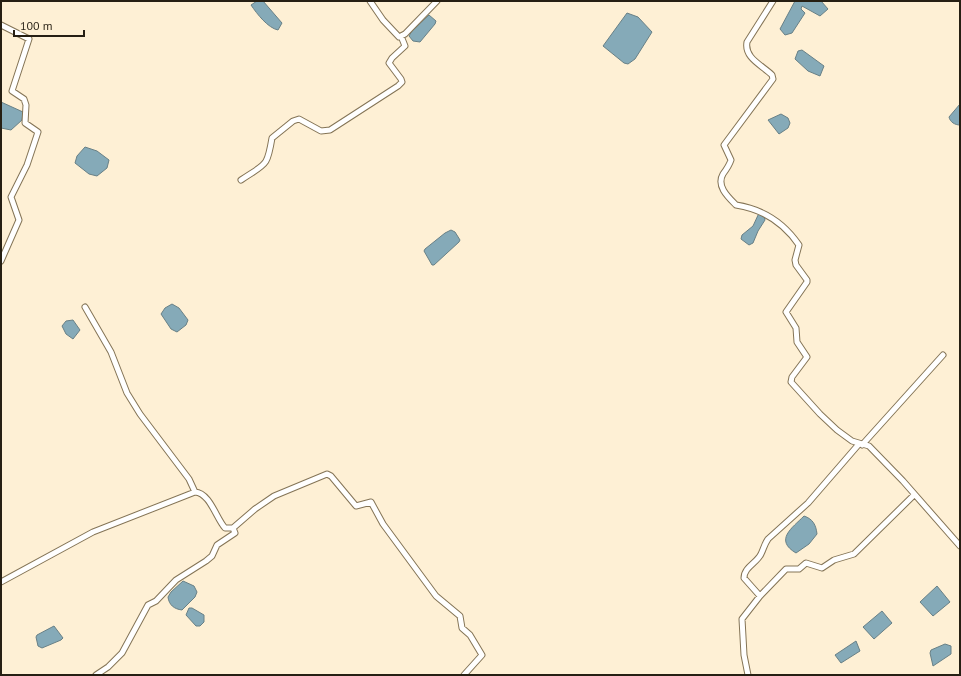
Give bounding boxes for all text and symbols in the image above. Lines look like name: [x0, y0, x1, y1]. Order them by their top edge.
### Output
scale bar: [14, 12, 84, 38]
text: 100 m: [20, 18, 53, 33]

